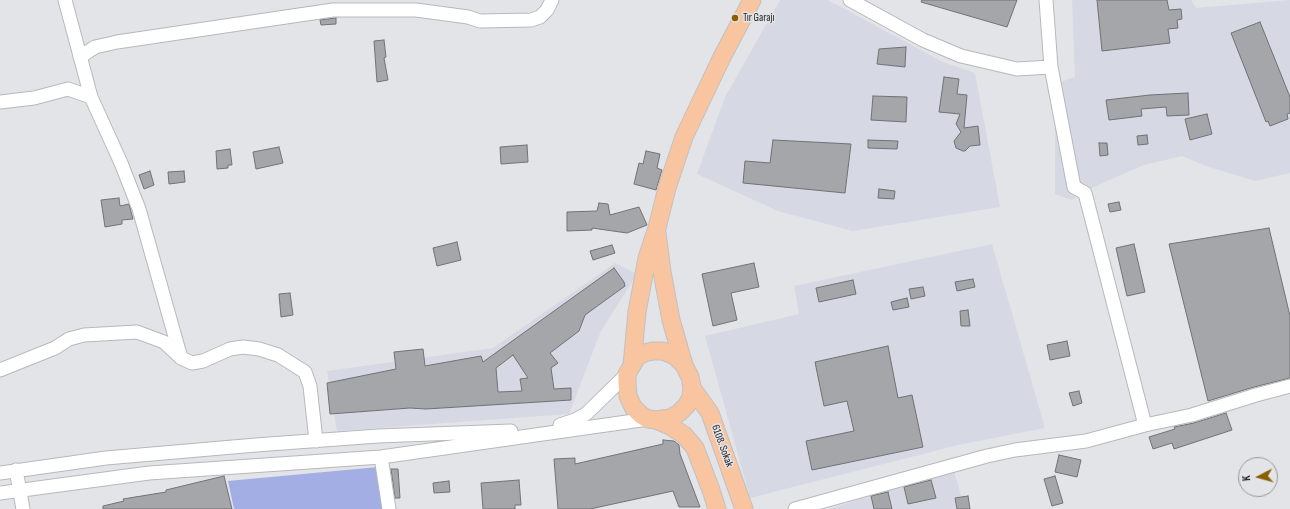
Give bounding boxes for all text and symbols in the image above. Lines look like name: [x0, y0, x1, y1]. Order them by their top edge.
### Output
place label: Tır Garajı: [743, 11, 775, 25]
marker: Tır Garajı: [730, 13, 740, 23]
street label: 6108. Sokak: [708, 423, 736, 469]
north arrow: [1238, 457, 1278, 497]
text: K: [1240, 475, 1253, 482]

